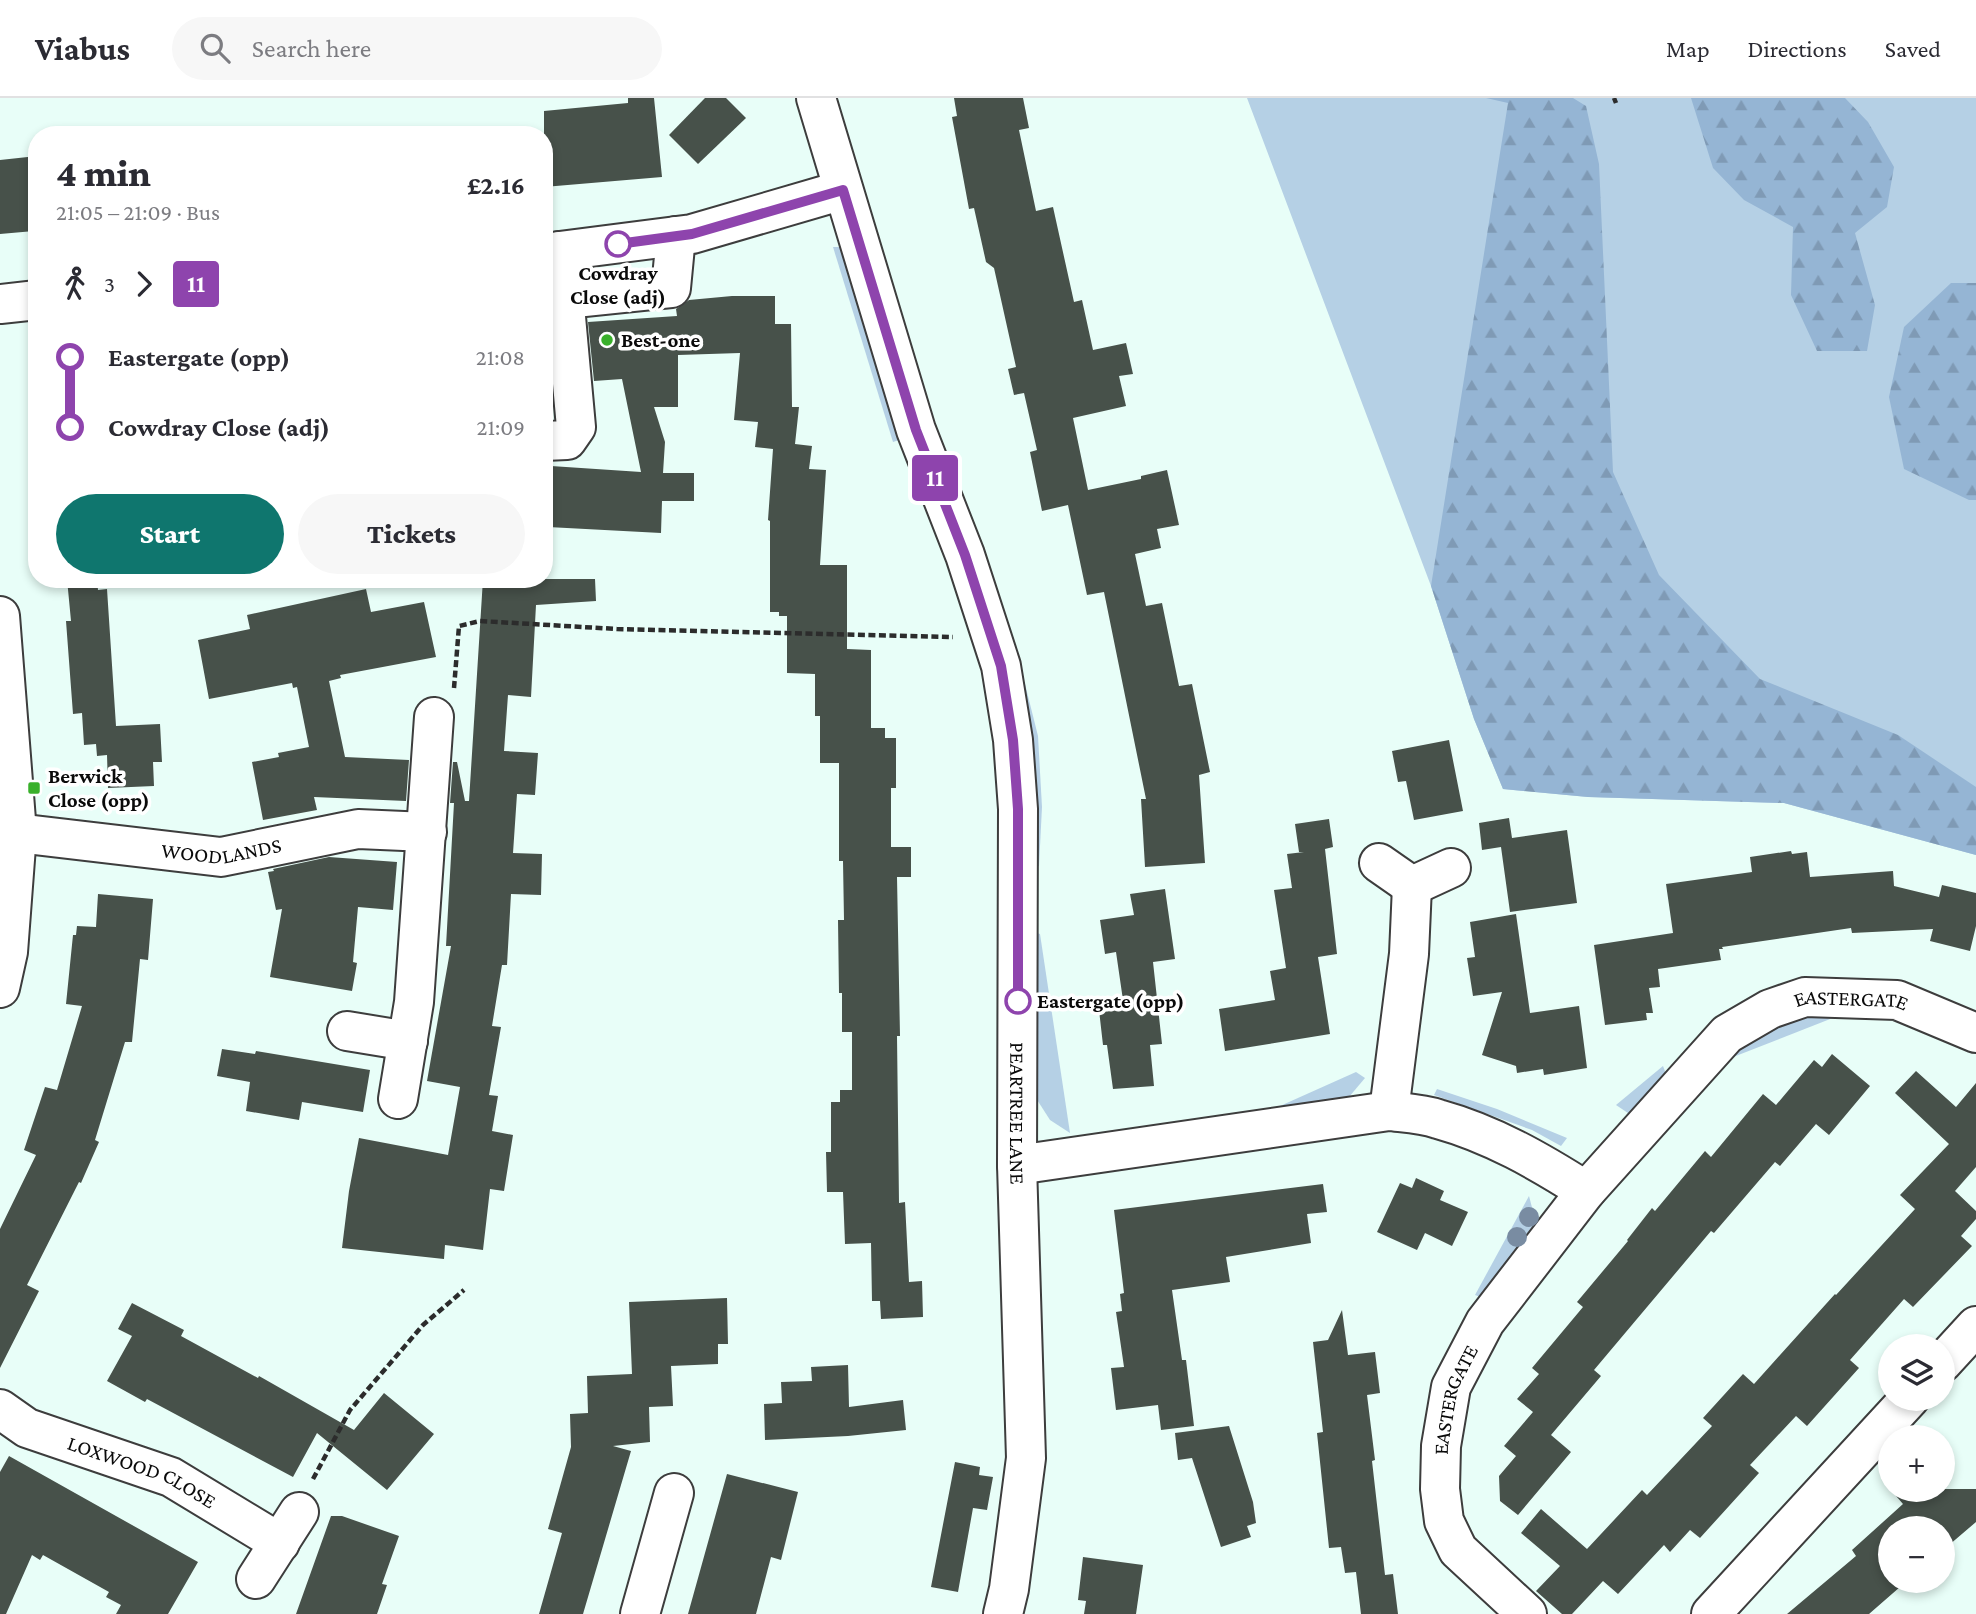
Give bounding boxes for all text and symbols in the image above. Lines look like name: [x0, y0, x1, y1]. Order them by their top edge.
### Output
search box: [172, 17, 662, 80]
icon: search: [196, 29, 234, 67]
text: Viabus: [35, 30, 130, 67]
text: Search here: [252, 34, 371, 63]
text: Map: [1666, 35, 1710, 62]
text: Directions: [1748, 35, 1847, 62]
text: Saved: [1885, 35, 1941, 62]
text: 4 min: [56, 152, 151, 194]
text: £2.16: [467, 171, 525, 200]
text: 21:05 – 21:09 · Bus: [56, 199, 220, 225]
marker: Cowdray Close (adj): [605, 231, 631, 257]
place label: Cowdray Close (adj): [570, 261, 666, 309]
icon: walk: [56, 265, 94, 303]
icon: forward: [125, 265, 163, 303]
text: 11: [187, 270, 205, 297]
text: 3: [104, 271, 115, 297]
place label: Best-one: [621, 328, 700, 352]
marker: Best-one: [599, 332, 615, 348]
text: Eastergate (opp): [108, 343, 290, 372]
text: 21:08: [476, 344, 525, 370]
text: Cowdray Close (adj): [108, 413, 330, 442]
text: 21:09: [476, 414, 525, 440]
line badge: 11: [904, 455, 967, 501]
text: 11: [926, 464, 944, 491]
button: Start: [56, 494, 284, 574]
button: Tickets: [298, 494, 525, 574]
place label: Berwick Close (opp): [48, 764, 150, 812]
marker: Berwick Close (opp): [26, 780, 42, 796]
street label: WOODLANDS: [160, 833, 284, 869]
street label: EASTERGATE: [1790, 985, 1912, 1015]
marker: Eastergate (opp): [1005, 988, 1031, 1014]
place label: Eastergate (opp): [1037, 989, 1184, 1013]
street label: PEARTREE LANE: [1005, 1042, 1030, 1185]
map controls: [1878, 1334, 1955, 1593]
button: layers: [1878, 1334, 1955, 1411]
street label: EASTERGATE: [1429, 1341, 1483, 1455]
button: +: [1878, 1425, 1955, 1502]
street label: LOXWOOD CLOSE: [64, 1431, 220, 1513]
button: −: [1878, 1516, 1955, 1593]

